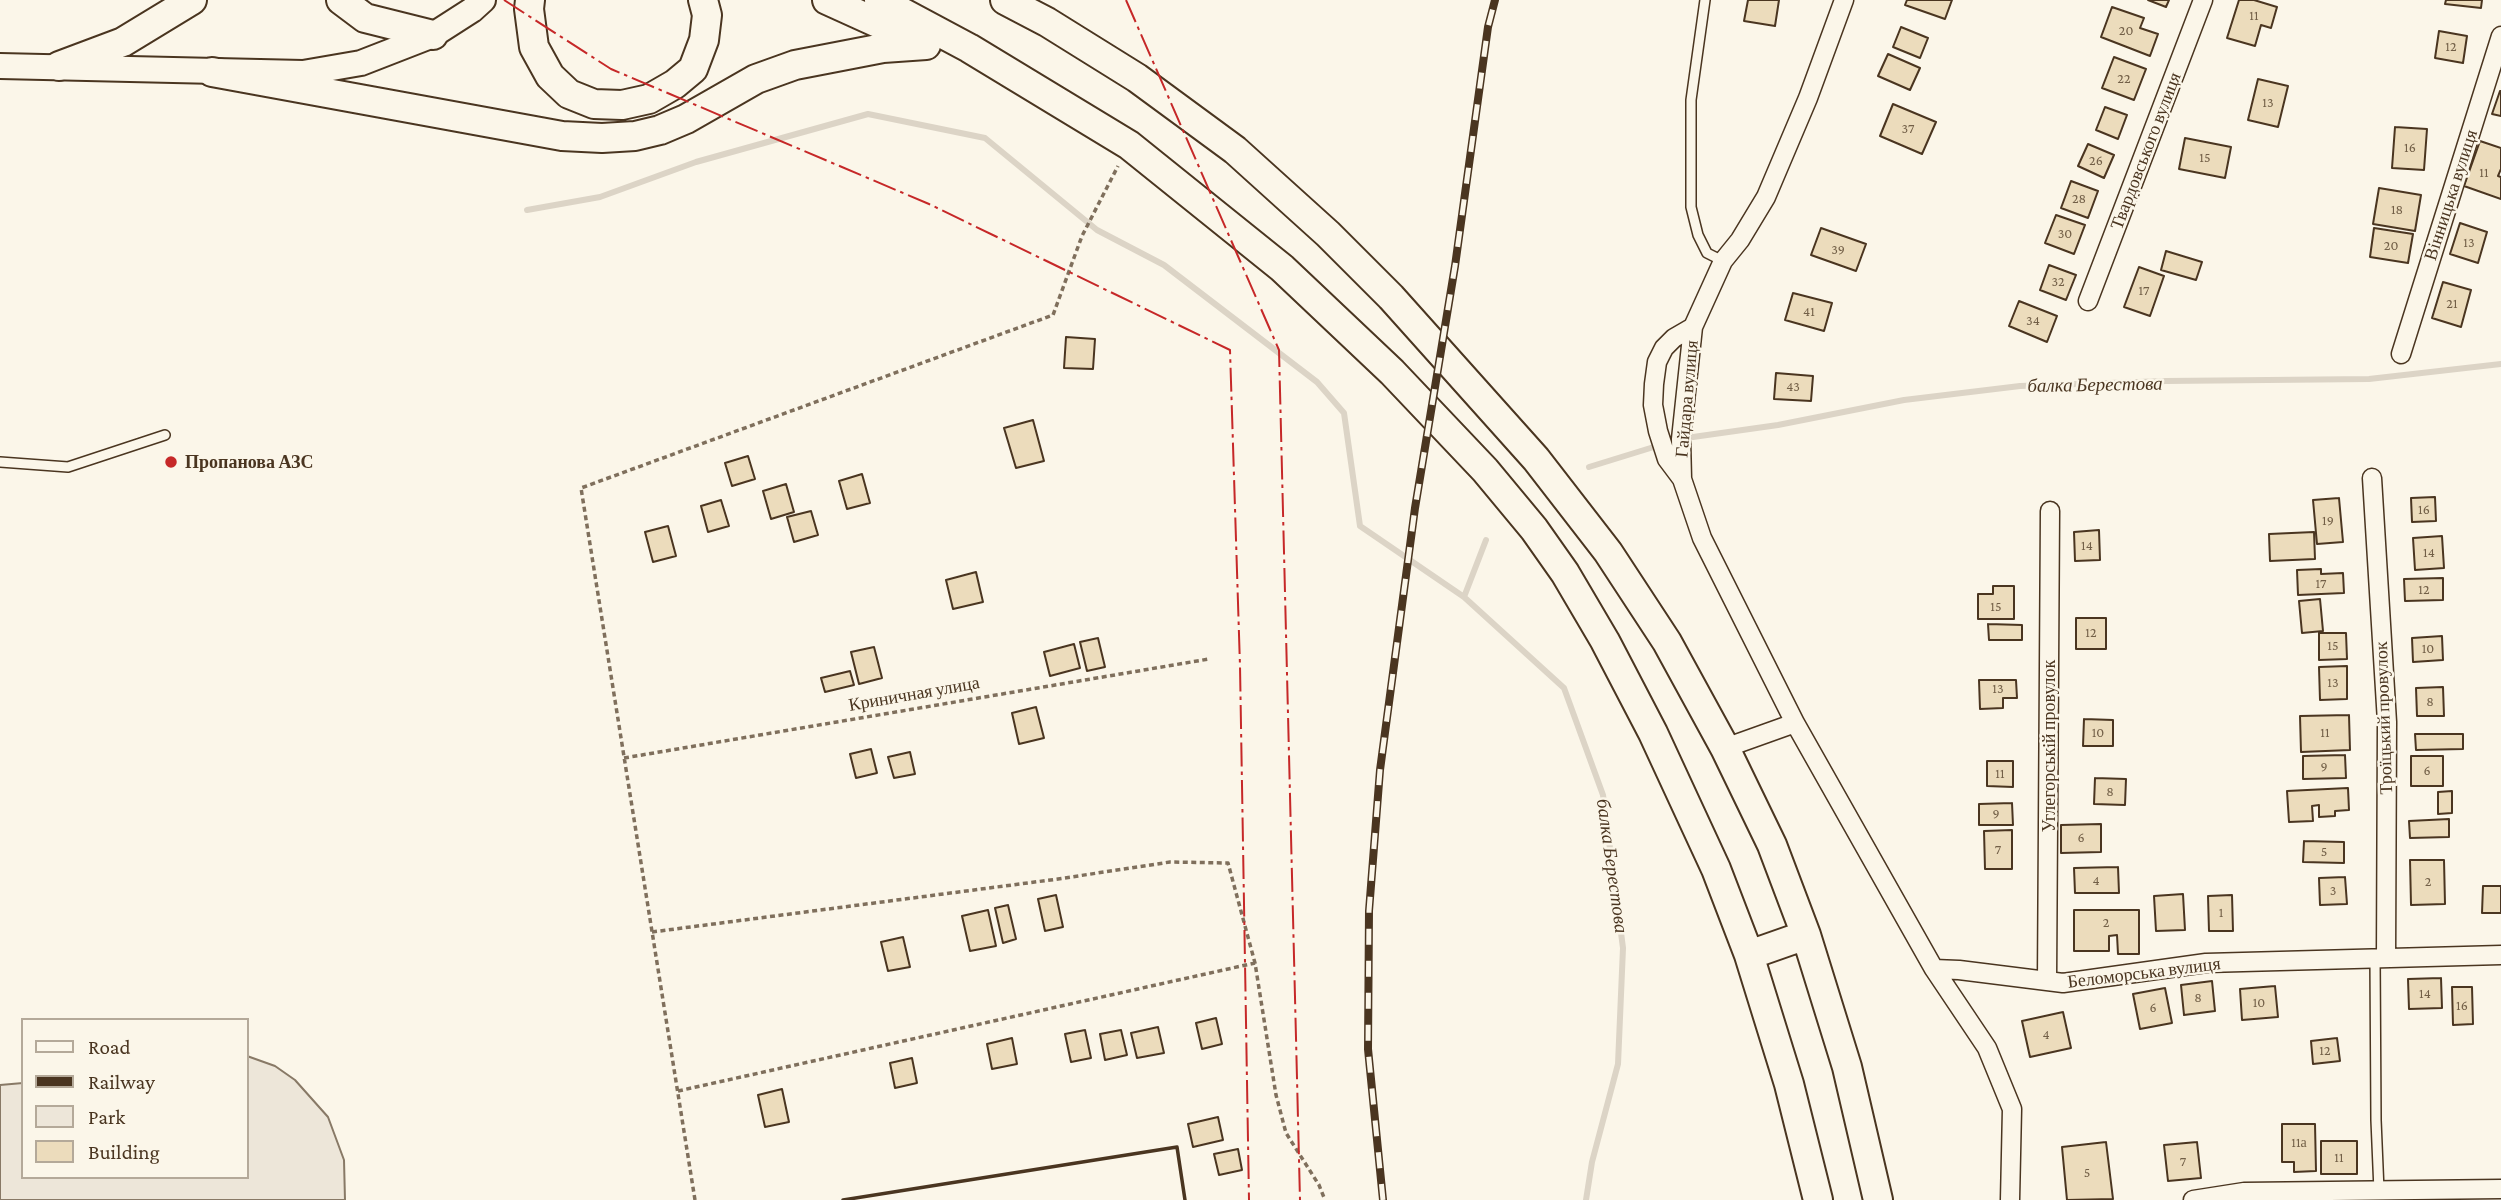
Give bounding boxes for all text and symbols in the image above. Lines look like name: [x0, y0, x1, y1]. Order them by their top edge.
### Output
house number: 11: [2249, 8, 2259, 24]
house number: 20: [2119, 23, 2133, 39]
house number: 12: [2445, 39, 2457, 55]
street label: Твардовського вулиця: [2106, 69, 2186, 233]
house number: 22: [2117, 71, 2131, 87]
house number: 13: [2262, 95, 2274, 111]
house number: 37: [1902, 121, 1914, 137]
street label: Вінницька вулиця: [2420, 127, 2482, 263]
house number: 16: [2404, 140, 2416, 156]
house number: 15: [2199, 150, 2211, 166]
house number: 26: [2089, 153, 2103, 169]
house number: 11: [2479, 165, 2489, 181]
house number: 28: [2072, 191, 2086, 207]
house number: 18: [2391, 202, 2403, 218]
house number: 30: [2058, 226, 2072, 242]
house number: 13: [2463, 235, 2475, 251]
house number: 20: [2384, 238, 2398, 254]
house number: 39: [1831, 242, 1845, 258]
house number: 32: [2051, 274, 2065, 290]
house number: 17: [2138, 283, 2150, 299]
house number: 21: [2446, 296, 2458, 312]
house number: 41: [1803, 304, 1815, 320]
house number: 34: [2026, 313, 2040, 329]
street label: Гайдара вулиця: [1671, 339, 1703, 459]
water label: балка Берестова: [2027, 372, 2163, 398]
house number: 43: [1786, 379, 1800, 395]
place label: Пропанова АЗС: [185, 451, 314, 473]
marker: Пропанова АЗС: [163, 454, 179, 470]
house number: 16: [2418, 502, 2430, 518]
house number: 19: [2322, 513, 2334, 529]
house number: 14: [2081, 538, 2093, 554]
house number: 14: [2423, 545, 2435, 561]
house number: 17: [2315, 576, 2327, 592]
house number: 12: [2418, 582, 2430, 598]
house number: 15: [1990, 599, 2002, 615]
house number: 12: [2085, 625, 2097, 641]
house number: 15: [2327, 638, 2339, 654]
street label: Троїцький провулок: [2371, 641, 2397, 795]
house number: 10: [2422, 641, 2434, 657]
street label: Углегорськiй провулок: [2038, 660, 2060, 832]
street label: Криничная улица: [847, 672, 981, 716]
house number: 13: [2327, 675, 2339, 691]
house number: 13: [1992, 681, 2004, 697]
house number: 8: [2426, 694, 2434, 710]
house number: 10: [2092, 725, 2104, 741]
house number: 11: [2320, 725, 2330, 741]
house number: 9: [2320, 759, 2328, 775]
house number: 6: [2423, 763, 2431, 779]
house number: 11: [1995, 766, 2005, 782]
house number: 8: [2106, 784, 2114, 800]
water label: балка Берестова: [1591, 797, 1633, 935]
house number: 9: [1992, 806, 2000, 822]
house number: 6: [2077, 830, 2085, 846]
house number: 7: [1995, 842, 2001, 858]
house number: 5: [2321, 844, 2327, 860]
house number: 4: [2092, 873, 2100, 889]
house number: 2: [2425, 874, 2431, 890]
house number: 3: [2330, 883, 2336, 899]
house number: 1: [2219, 905, 2223, 921]
house number: 2: [2103, 915, 2109, 931]
street label: Беломорська вулиця: [2066, 953, 2222, 993]
house number: 14: [2419, 986, 2431, 1002]
house number: 8: [2194, 990, 2202, 1006]
house number: 10: [2253, 995, 2265, 1011]
house number: 16: [2456, 998, 2468, 1014]
house number: 6: [2149, 1000, 2157, 1016]
legend: [21, 1018, 248, 1179]
house number: 4: [2042, 1027, 2050, 1043]
text: Road: [88, 1035, 131, 1059]
house number: 12: [2319, 1043, 2331, 1059]
text: Railway: [88, 1070, 155, 1094]
text: Park: [88, 1105, 125, 1129]
house number: 11а: [2291, 1135, 2307, 1151]
text: Building: [88, 1140, 160, 1164]
house number: 11: [2334, 1150, 2344, 1166]
house number: 7: [2180, 1154, 2186, 1170]
house number: 5: [2084, 1165, 2090, 1181]

